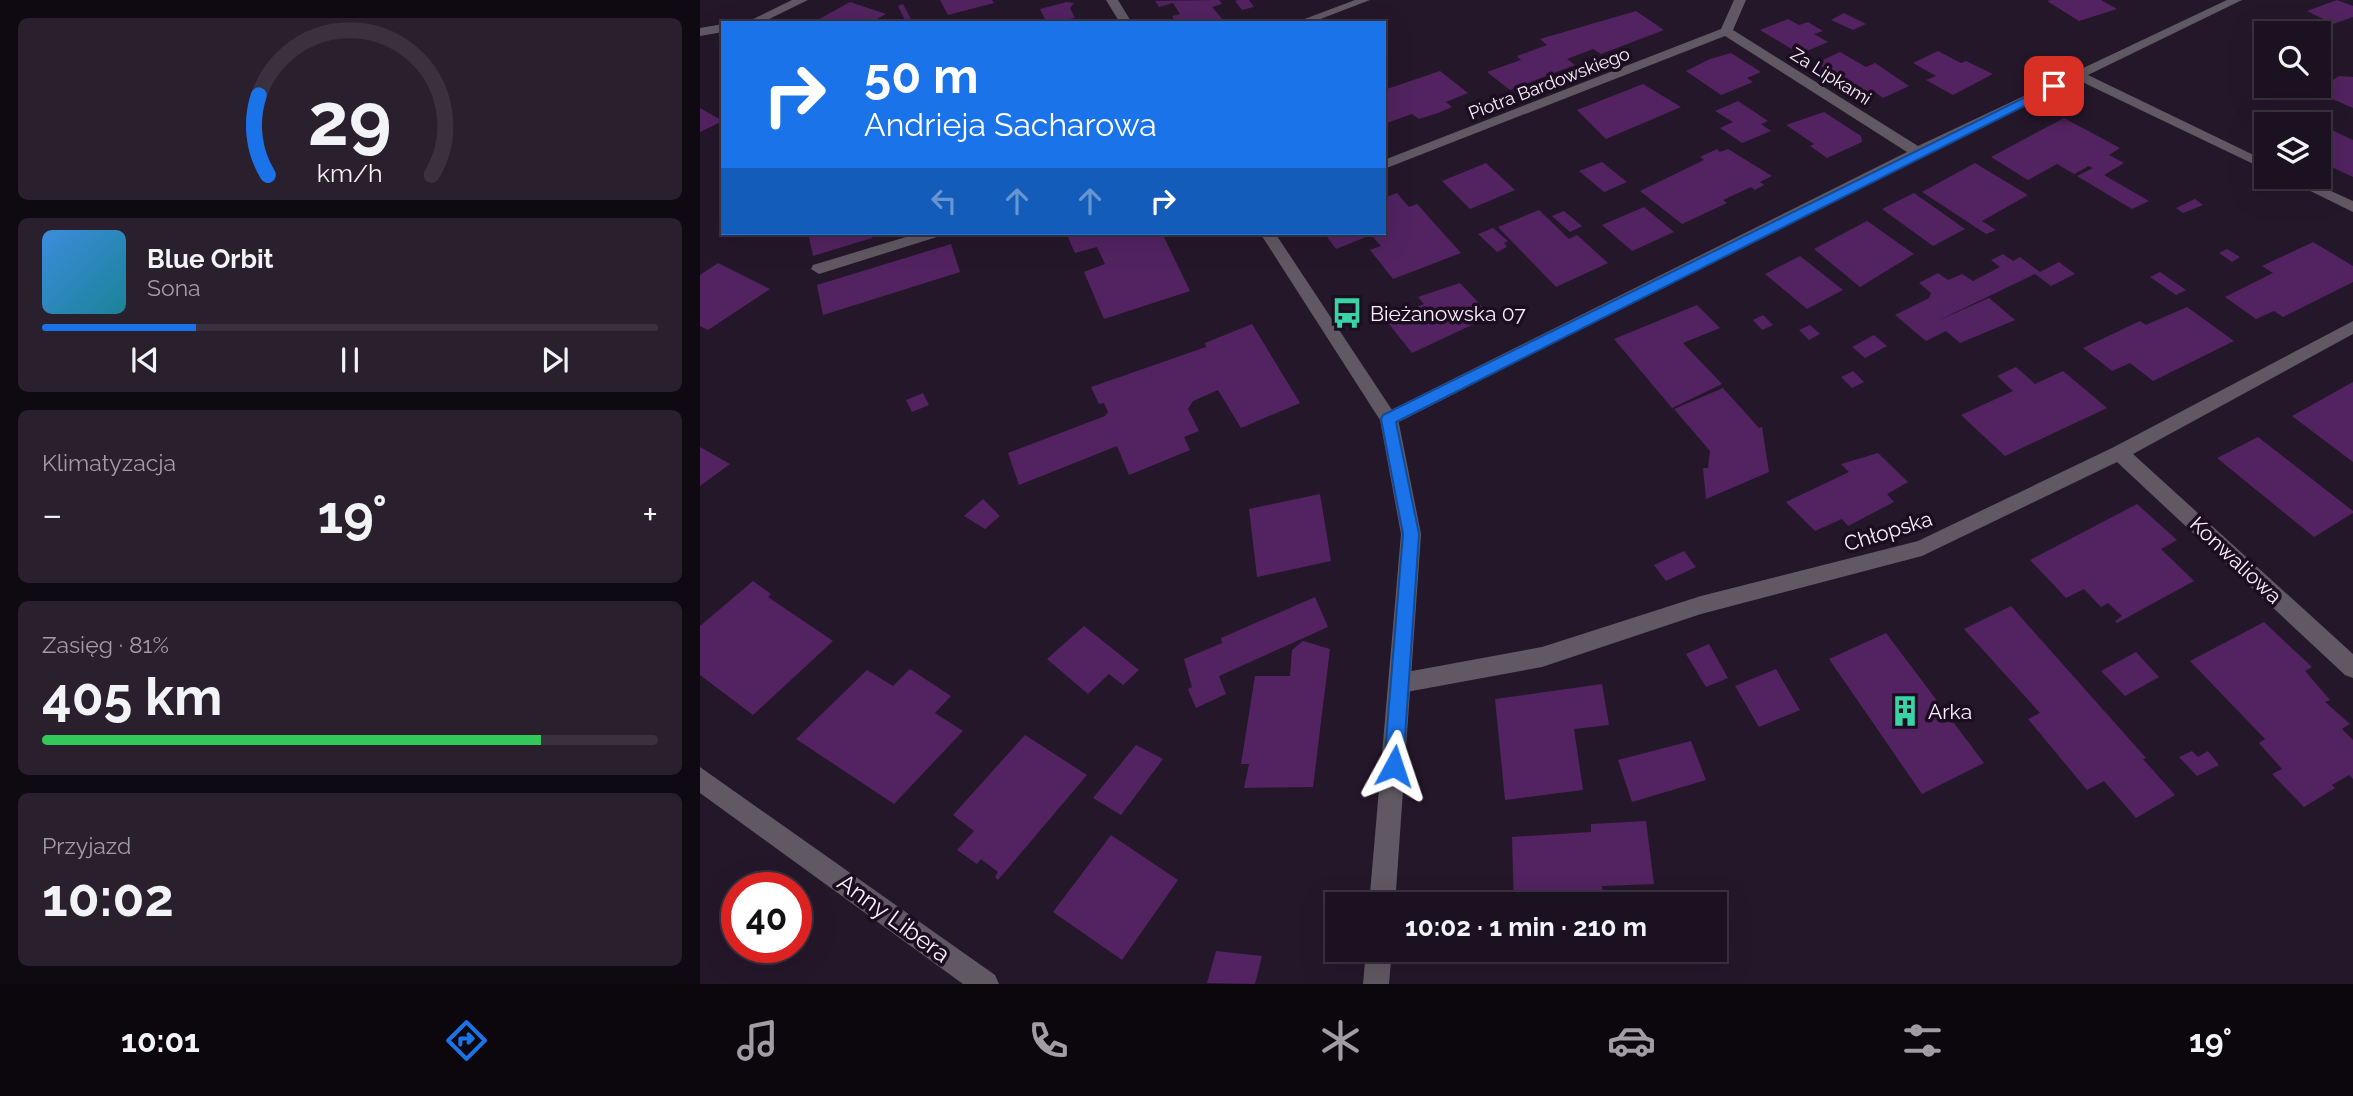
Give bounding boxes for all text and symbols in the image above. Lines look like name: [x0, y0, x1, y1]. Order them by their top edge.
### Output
map controls: [2254, 21, 2331, 189]
button: search: [2254, 21, 2331, 98]
street label: Piotra Bardowskiego: [1466, 42, 1633, 123]
street label: Za Lipkami: [1787, 43, 1875, 109]
text: 50 m: [864, 47, 979, 104]
icon: right: [749, 49, 840, 140]
pin: [2024, 56, 2084, 116]
icon: arrive: [2035, 67, 2073, 105]
text: 29: [308, 77, 392, 162]
text: Andrieja Sacharowa: [864, 106, 1157, 143]
button: layers: [2254, 112, 2331, 189]
text: km/h: [317, 158, 383, 188]
icon: left: [925, 182, 963, 220]
icon: ahead: [998, 182, 1036, 220]
icon: ahead: [1071, 182, 1109, 220]
icon: right: [1144, 182, 1182, 220]
text: Blue Orbit: [147, 244, 274, 274]
text: Sona: [147, 274, 201, 301]
bus stop icon: Bieżanowska 07: [1330, 296, 1364, 330]
place label: Bieżanowska 07: [1370, 301, 1526, 326]
icon: previous: [126, 341, 164, 379]
icon: pause: [331, 341, 369, 379]
icon: next: [536, 341, 574, 379]
text: Klimatyzacja: [42, 449, 176, 476]
text: 19°: [318, 484, 387, 545]
text: −: [42, 492, 62, 537]
text: +: [642, 492, 658, 537]
street label: Chłopska: [1841, 506, 1935, 556]
street label: Konwaliowa: [2185, 511, 2287, 609]
text: Zasięg · 81%: [42, 631, 169, 658]
text: 405 km: [42, 666, 222, 727]
building icon: Arka: [1888, 694, 1922, 728]
place label: Arka: [1928, 699, 1972, 724]
position arrow: [1357, 729, 1431, 803]
text: Przyjazd: [42, 832, 131, 859]
text: 10:02: [42, 867, 174, 928]
street label: Anny Libera: [832, 867, 956, 969]
speed limit sign: 40: [721, 872, 812, 963]
text: 10:02 · 1 min · 210 m: [1405, 912, 1647, 942]
icon: directions: [442, 1016, 491, 1065]
icon: music: [733, 1016, 782, 1065]
icon: phone: [1024, 1016, 1073, 1065]
icon: climate: [1316, 1016, 1365, 1065]
icon: car: [1607, 1016, 1656, 1065]
icon: filters: [1898, 1016, 1947, 1065]
text: 10:01: [121, 1022, 200, 1059]
text: 19°: [2189, 1022, 2232, 1059]

